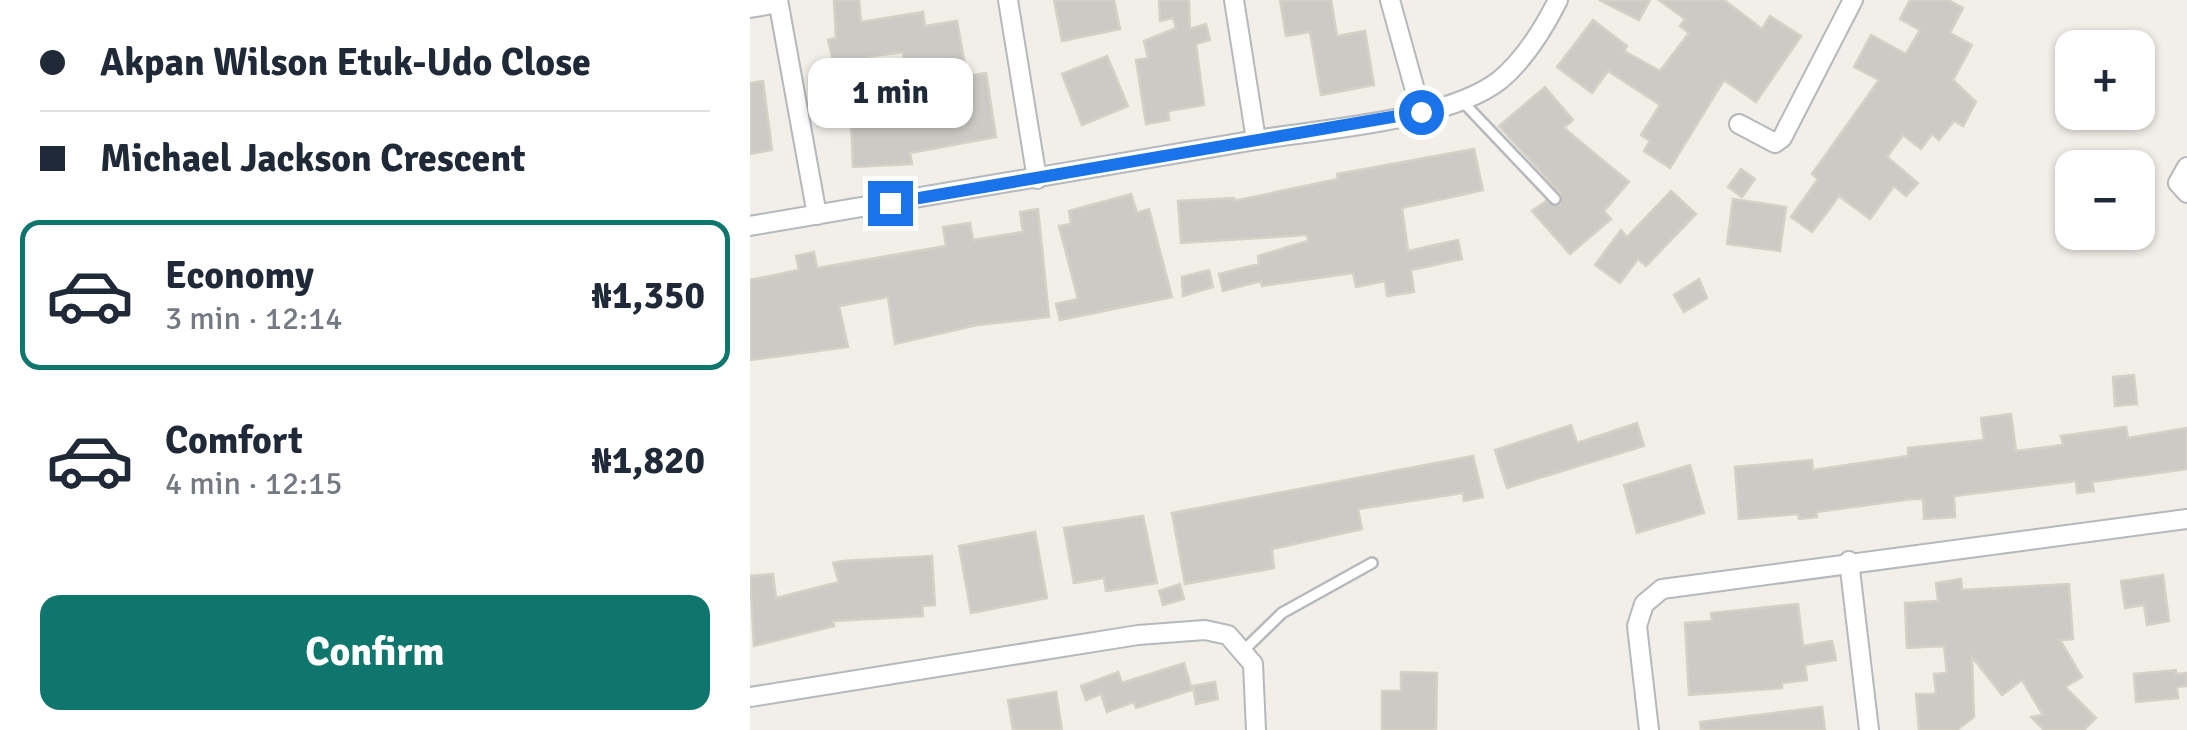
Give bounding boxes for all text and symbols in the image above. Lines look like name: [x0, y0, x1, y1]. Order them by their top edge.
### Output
map controls: [2055, 30, 2155, 250]
button: +: [2055, 30, 2155, 130]
text: Akpan Wilson Etuk-Udo Close: [100, 39, 591, 86]
callout: 1 min: [808, 58, 972, 128]
text: 1 min: [852, 73, 929, 112]
route start: [1399, 90, 1444, 135]
text: Michael Jackson Crescent: [100, 135, 525, 182]
button: −: [2055, 150, 2155, 250]
route end: [868, 181, 913, 226]
icon: car: [45, 250, 135, 340]
text: Economy: [165, 252, 314, 299]
text: ₦1,350: [591, 272, 705, 319]
text: 3 min · 12:14: [165, 299, 343, 338]
icon: car: [45, 415, 135, 505]
text: Comfort: [165, 417, 303, 464]
text: ₦1,820: [591, 437, 705, 484]
text: 4 min · 12:15: [165, 464, 343, 503]
button: Confirm: [40, 595, 710, 710]

